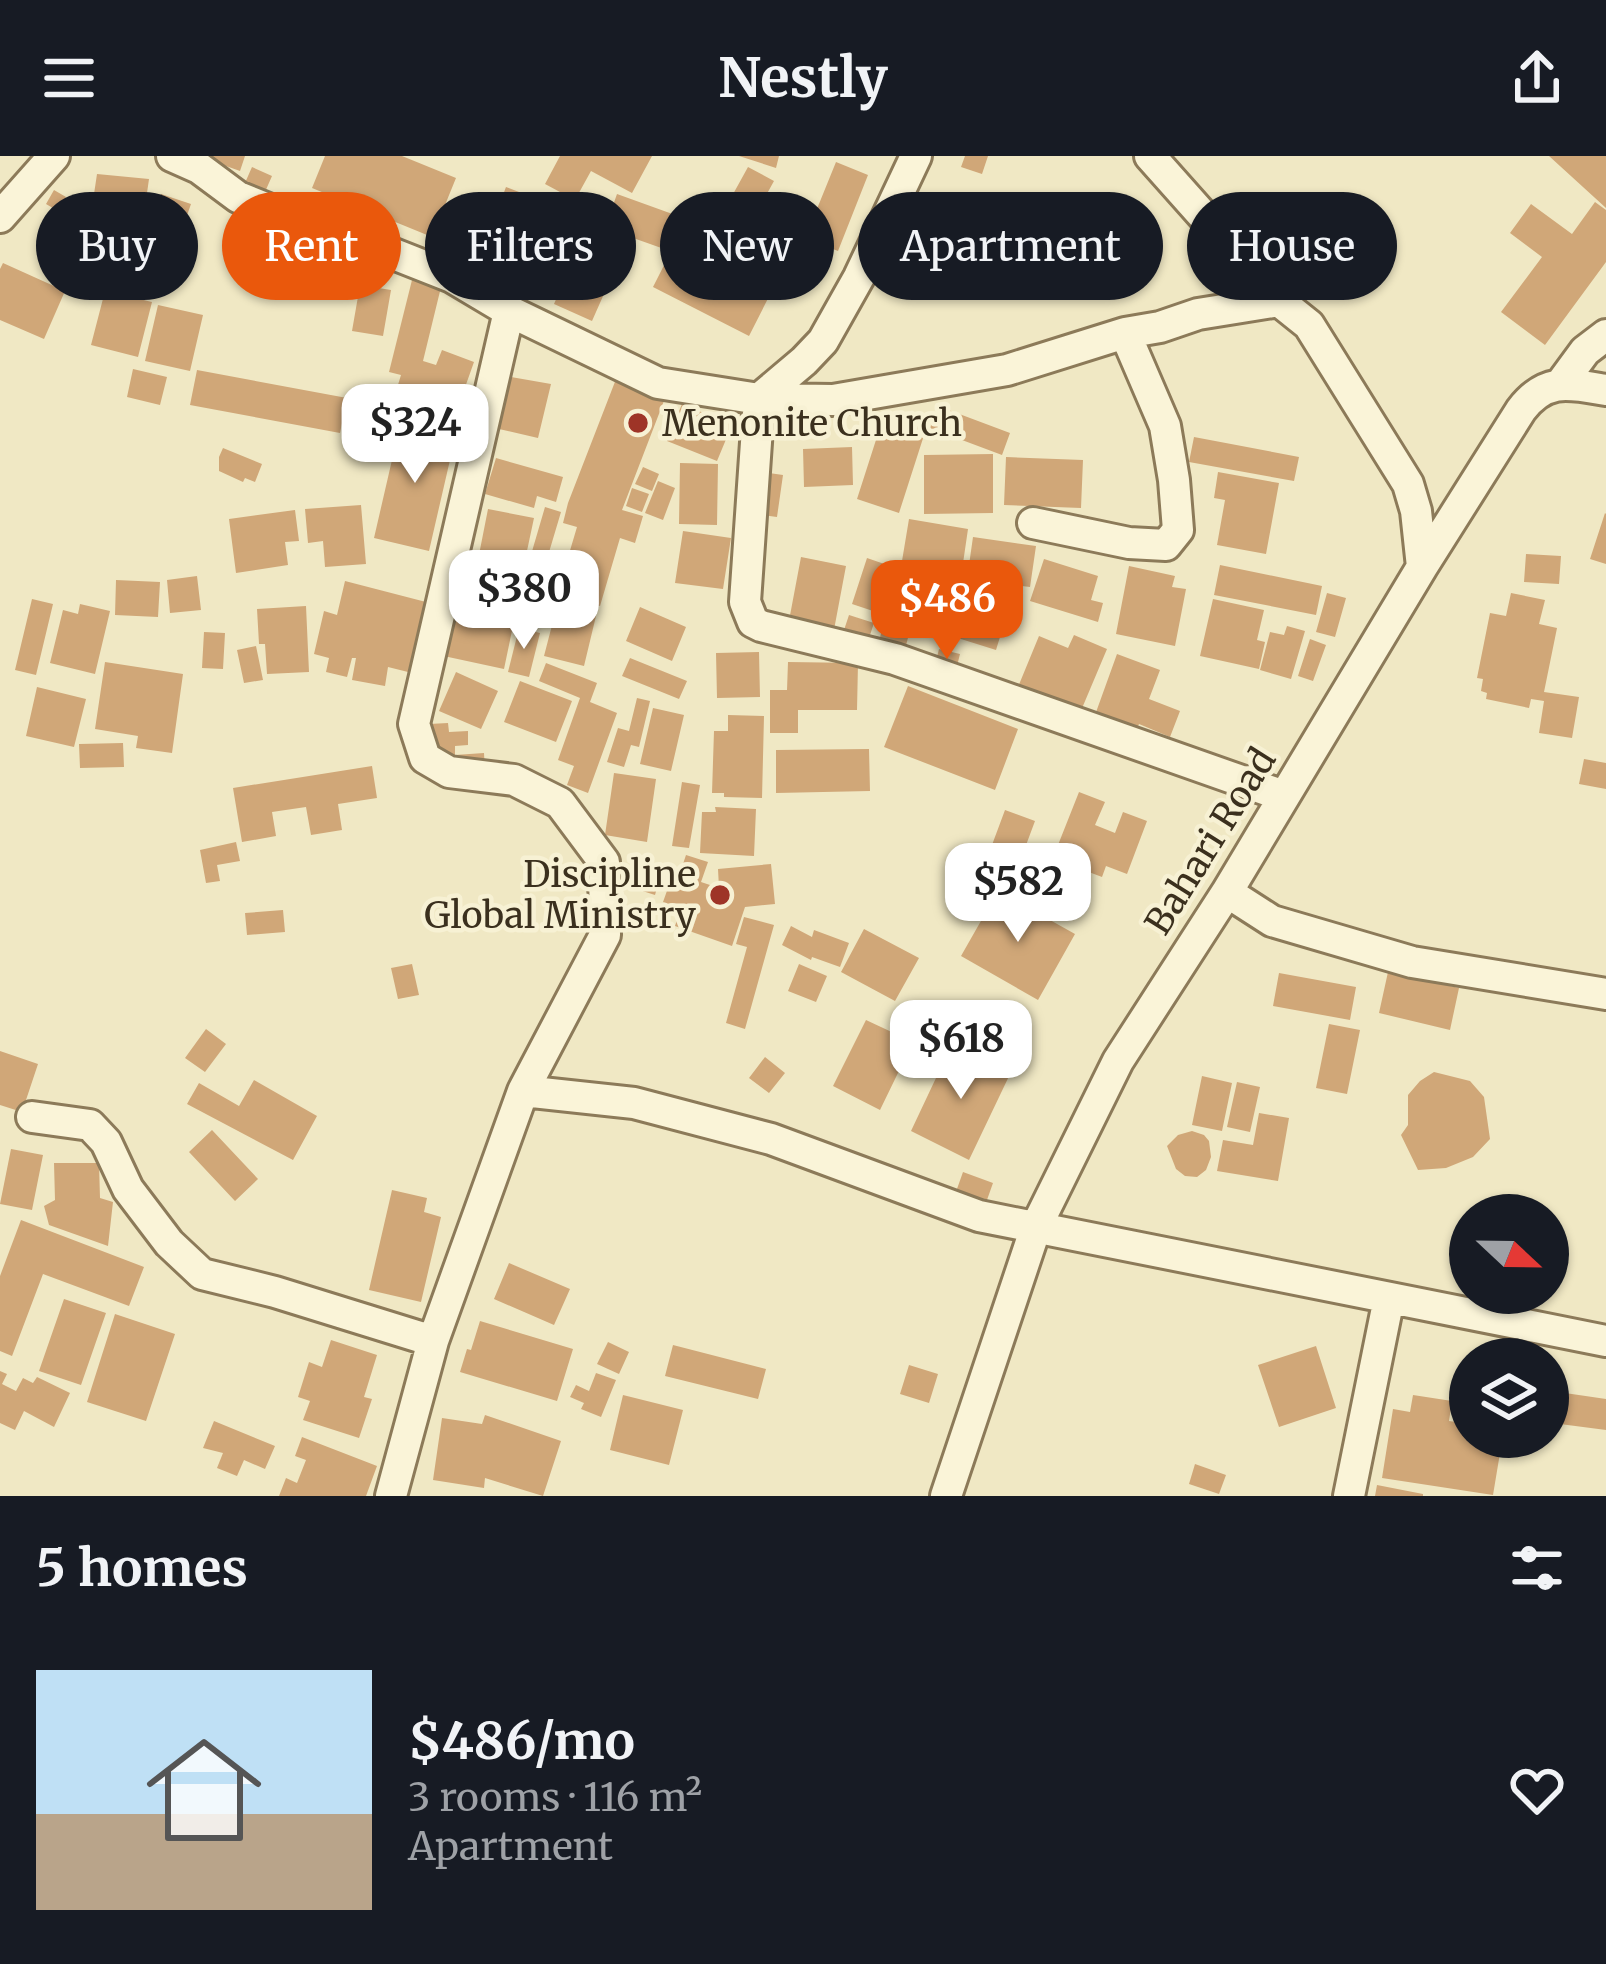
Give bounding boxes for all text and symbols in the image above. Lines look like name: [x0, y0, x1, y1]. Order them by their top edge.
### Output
text: Nestly: [718, 44, 888, 112]
icon: menu: [36, 45, 102, 111]
icon: share: [1504, 45, 1570, 111]
chip: Buy: [36, 192, 198, 300]
chip: Rent: [222, 192, 401, 300]
chip: Filters: [425, 192, 636, 300]
chip: New: [660, 192, 834, 300]
chip: Apartment: [858, 192, 1163, 300]
chip: House: [1187, 192, 1397, 300]
pin: $324: [344, 384, 486, 486]
text: $324: [369, 398, 461, 447]
place label: Menonite Church: [662, 401, 962, 446]
marker: Menonite Church: [625, 410, 651, 436]
pin: $380: [453, 550, 595, 652]
pin: $486: [876, 560, 1018, 662]
text: $380: [476, 564, 572, 613]
text: $486: [898, 574, 996, 623]
street label: Bahari Road: [1135, 740, 1285, 943]
pin: $582: [947, 843, 1089, 945]
place label: Discipline Global Ministry: [424, 852, 696, 938]
text: $582: [972, 857, 1064, 906]
marker: Discipline Global Ministry: [707, 882, 733, 908]
pin: $618: [890, 1000, 1032, 1102]
text: $618: [917, 1014, 1005, 1063]
north arrow: [1449, 1194, 1569, 1314]
map controls: [1449, 1194, 1569, 1458]
button: layers: [1449, 1338, 1569, 1458]
icon: filters: [1504, 1535, 1570, 1601]
text: 5 homes: [36, 1536, 248, 1600]
text: $486/mo: [408, 1709, 635, 1773]
icon: home: [132, 1718, 276, 1862]
icon: heart: [1504, 1757, 1570, 1823]
text: 3 rooms · 116 m²: [408, 1773, 702, 1822]
text: Apartment: [408, 1822, 613, 1871]

